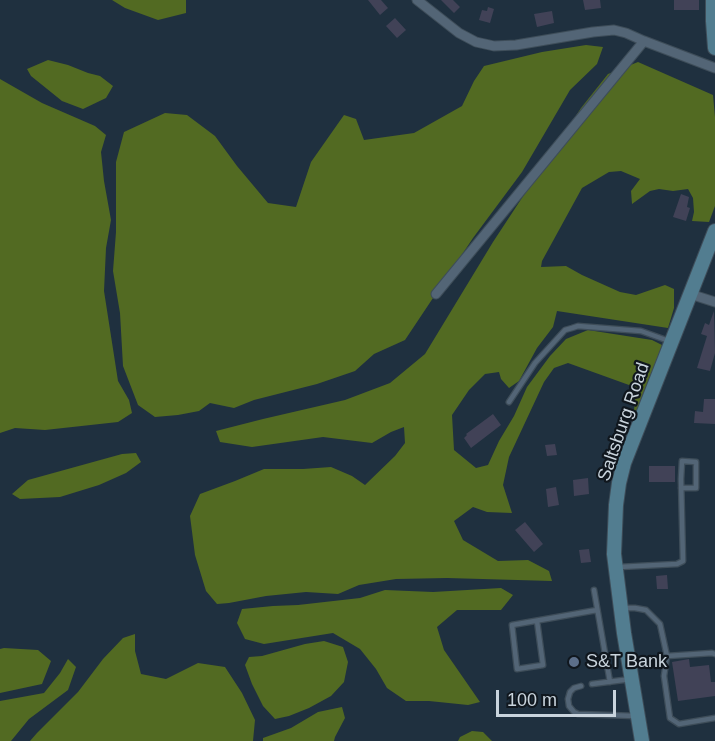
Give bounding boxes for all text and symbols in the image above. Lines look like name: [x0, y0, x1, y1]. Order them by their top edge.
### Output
street label: Saltsburg Road: [594, 360, 654, 484]
place label: S&T Bank: [586, 651, 667, 673]
marker: S&T Bank: [567, 655, 581, 669]
scale bar: [499, 678, 619, 716]
text: 100 m: [507, 690, 557, 710]

